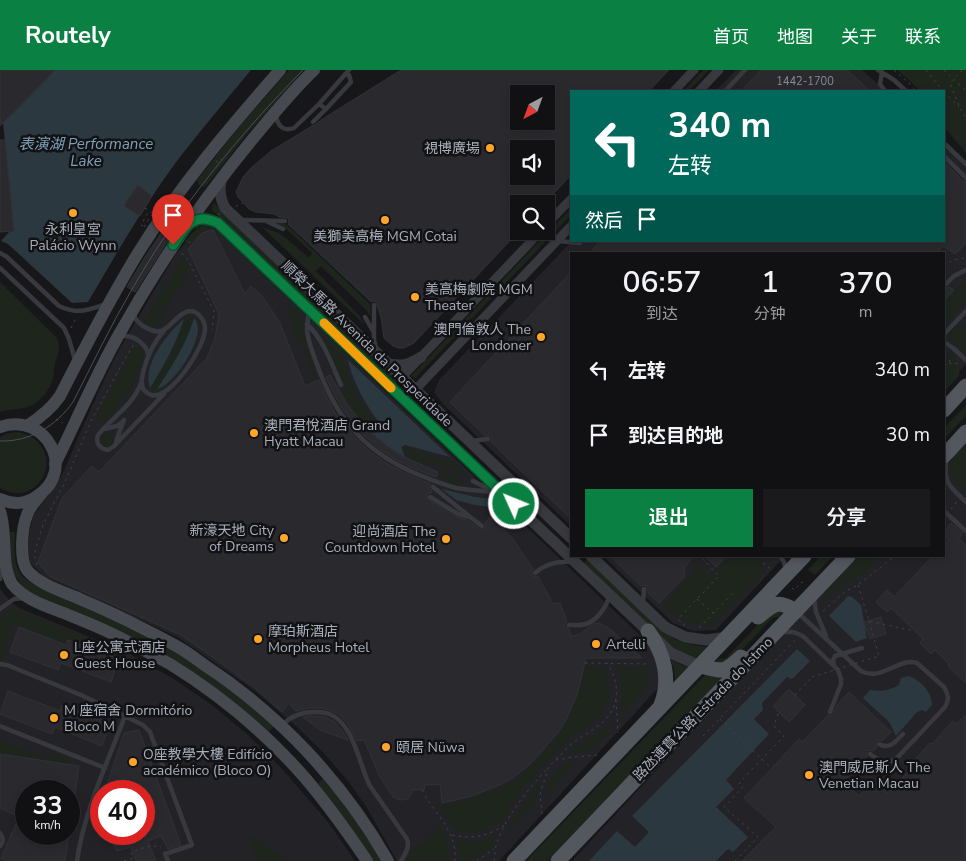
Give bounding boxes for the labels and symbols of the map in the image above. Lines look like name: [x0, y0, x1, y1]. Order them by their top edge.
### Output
house number: 1442-1700: [776, 74, 834, 89]
north arrow: [510, 85, 555, 130]
water label: 表演湖 Performance Lake: [19, 134, 153, 171]
place label: 視博廣場: [424, 139, 480, 158]
marker: 視博廣場: [484, 142, 496, 154]
pin: [152, 194, 194, 245]
marker: 永利皇宮 Palácio Wynn: [67, 207, 79, 219]
marker: 美獅美高梅 MGM Cotai: [379, 214, 391, 226]
place label: 永利皇宮 Palácio Wynn: [30, 220, 116, 255]
place label: 美獅美高梅 MGM Cotai: [313, 227, 457, 246]
street label: 順榮大馬路 Avenida da Prosperidade: [277, 257, 457, 431]
place label: 美高梅劇院 MGM Theater: [425, 280, 533, 315]
marker: 美高梅劇院 MGM Theater: [409, 291, 421, 303]
place label: 澳門倫敦人 The Londoner: [434, 320, 531, 355]
marker: 澳門倫敦人 The Londoner: [535, 331, 547, 343]
place label: 澳門君悅酒店 Grand Hyatt Macau: [264, 416, 390, 451]
marker: 澳門君悅酒店 Grand Hyatt Macau: [248, 427, 260, 439]
position arrow: [487, 477, 539, 529]
place label: 新濠天地 City of Dreams: [190, 521, 275, 556]
place label: 迎尚酒店 The Countdown Hotel: [325, 522, 437, 557]
marker: 新濠天地 City of Dreams: [278, 532, 290, 544]
marker: 迎尚酒店 The Countdown Hotel: [440, 533, 452, 545]
place label: 摩珀斯酒店 Morpheus Hotel: [268, 622, 370, 657]
marker: 摩珀斯酒店 Morpheus Hotel: [252, 633, 264, 645]
street label: 路氹連貫公路 Estrada do Istmo: [629, 633, 777, 785]
place label: Artelli: [606, 635, 645, 654]
place label: L座公寓式酒店 Guest House: [74, 638, 166, 673]
marker: Artelli: [590, 638, 602, 650]
marker: L座公寓式酒店 Guest House: [58, 649, 70, 661]
place label: M 座宿舍 Dormitório Bloco M: [64, 701, 192, 736]
marker: M 座宿舍 Dormitório Bloco M: [48, 712, 60, 724]
place label: 頤居 Nüwa: [396, 738, 465, 757]
marker: 頤居 Nüwa: [380, 741, 392, 753]
place label: O座教學大樓 Edifício académico (Bloco O): [143, 745, 272, 780]
marker: O座教學大樓 Edifício académico (Bloco O): [127, 756, 139, 768]
place label: 澳門威尼斯人 The Venetian Macau: [818, 758, 930, 793]
marker: 澳門威尼斯人 The Venetian Macau: [803, 769, 815, 781]
speed limit sign: 40: [90, 780, 155, 845]

